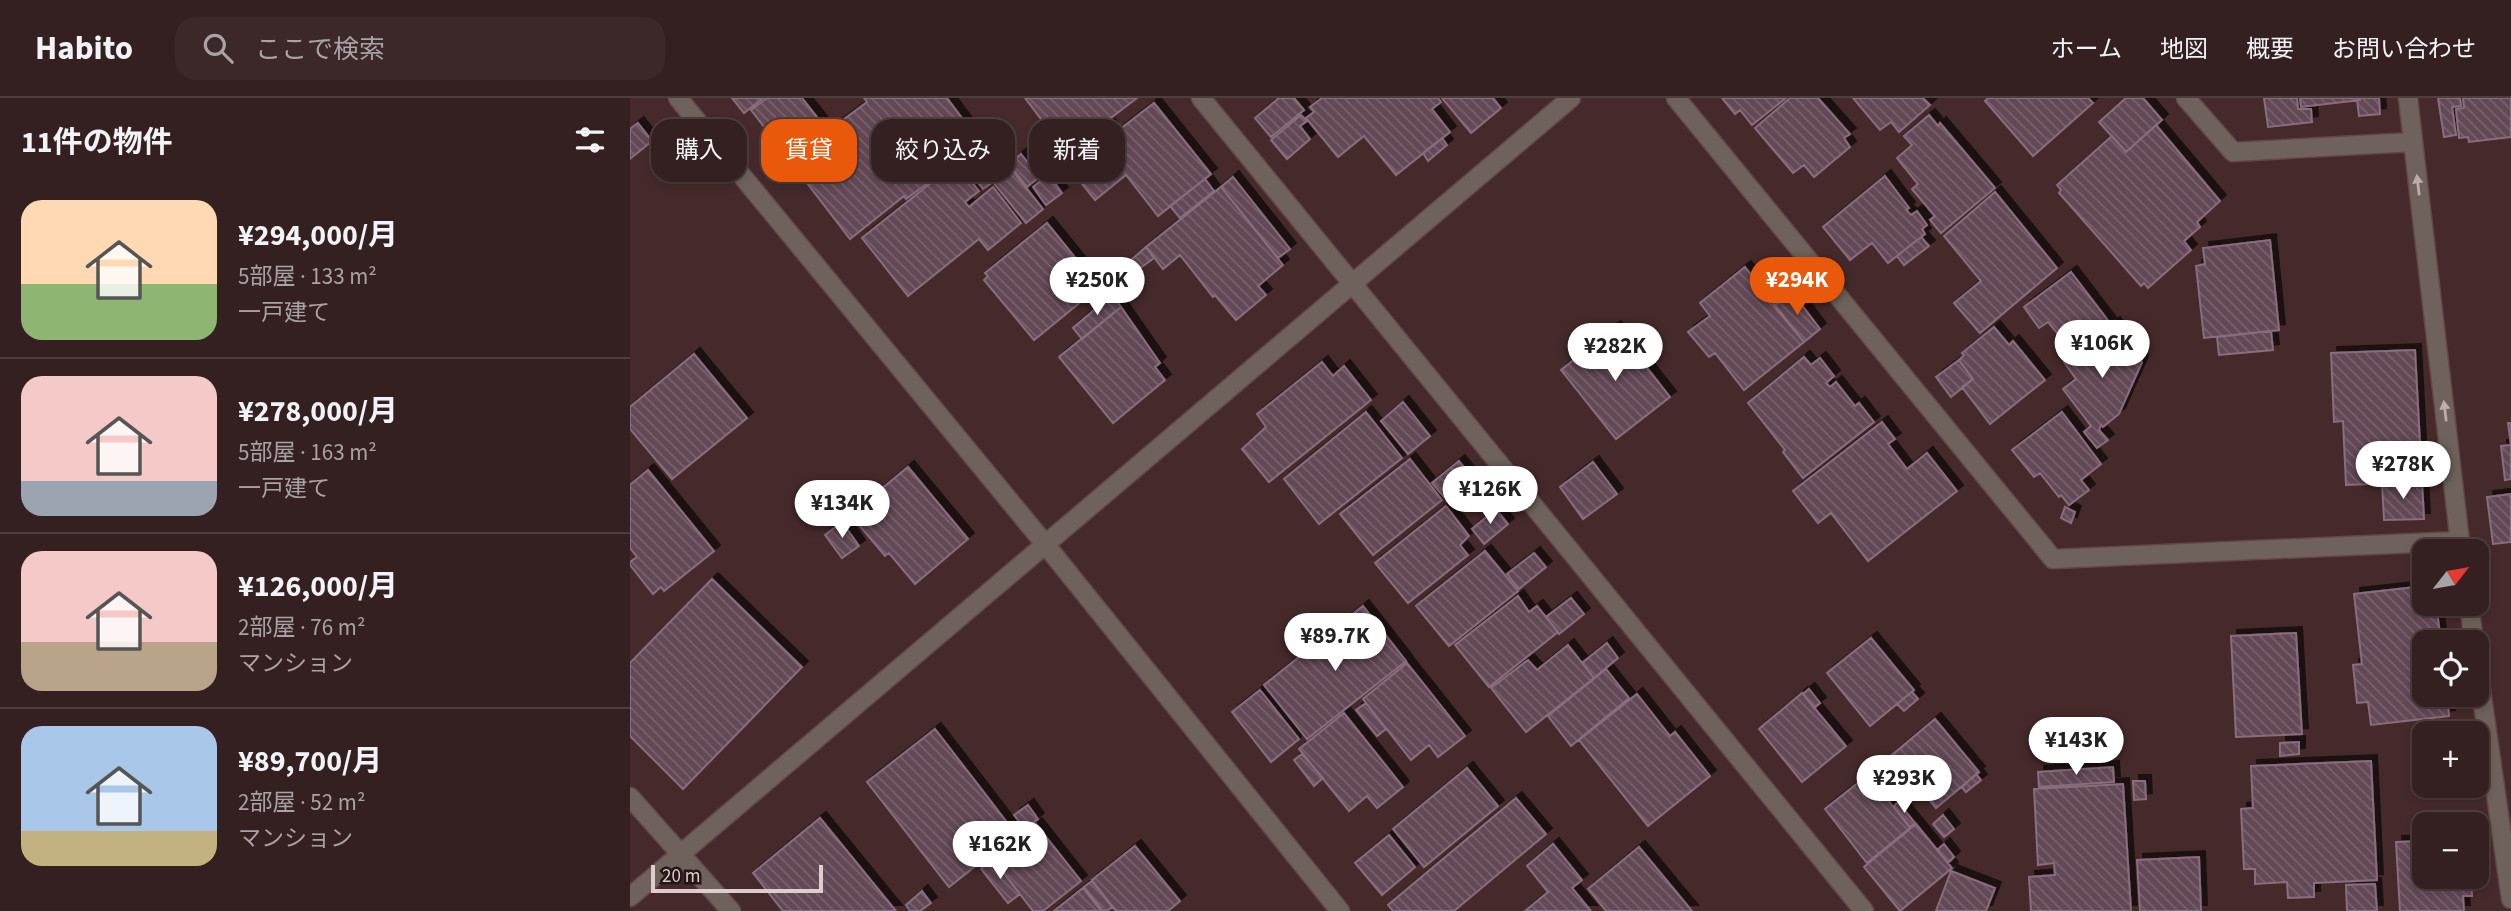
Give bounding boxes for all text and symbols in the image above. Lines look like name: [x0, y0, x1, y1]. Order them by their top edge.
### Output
search box: [175, 17, 665, 80]
text: Habito: [35, 25, 133, 72]
icon: search: [199, 29, 237, 67]
text: ここで検索: [255, 31, 385, 68]
text: ホーム: [2051, 32, 2122, 67]
text: 地図: [2160, 32, 2208, 67]
text: 概要: [2246, 32, 2294, 67]
text: お問い合わせ: [2332, 32, 2476, 67]
chip: 購入: [651, 119, 747, 182]
chip: 賃貸: [761, 119, 857, 182]
chip: 絞り込み: [871, 119, 1015, 182]
chip: 新着: [1029, 119, 1125, 182]
text: 11件の物件: [21, 121, 173, 164]
icon: filters: [571, 121, 609, 159]
one-way arrow: [2412, 173, 2423, 195]
text: ¥294,000/月: [238, 214, 398, 257]
icon: home: [77, 228, 161, 312]
pin: ¥250K: [1048, 258, 1146, 317]
pin: ¥294K: [1748, 258, 1846, 317]
text: 5部屋 · 133 m²: [238, 260, 377, 293]
text: ¥250K: [1066, 263, 1128, 296]
text: ¥294K: [1766, 263, 1828, 296]
text: 一戸建て: [238, 296, 330, 329]
pin: ¥106K: [2053, 320, 2151, 380]
pin: ¥282K: [1566, 324, 1664, 383]
text: ¥106K: [2071, 326, 2133, 359]
text: ¥282K: [1584, 329, 1646, 362]
text: ¥278,000/月: [238, 390, 398, 433]
one-way arrow: [2439, 399, 2450, 421]
icon: home: [77, 404, 161, 488]
text: 5部屋 · 163 m²: [238, 436, 377, 469]
pin: ¥278K: [2354, 442, 2452, 501]
text: ¥278K: [2372, 447, 2434, 480]
pin: ¥126K: [1441, 466, 1539, 526]
text: 一戸建て: [238, 472, 330, 505]
text: ¥126K: [1459, 472, 1521, 505]
pin: ¥134K: [793, 480, 891, 540]
text: ¥134K: [811, 486, 873, 519]
north arrow: [2412, 539, 2488, 616]
map controls: [2412, 539, 2489, 889]
text: ¥126,000/月: [238, 565, 398, 608]
icon: home: [77, 579, 161, 663]
text: 2部屋 · 76 m²: [238, 611, 365, 644]
pin: ¥89.7K: [1278, 614, 1392, 673]
text: ¥89.7K: [1300, 619, 1370, 652]
button: locate: [2412, 630, 2489, 707]
text: マンション: [238, 647, 353, 680]
pin: ¥143K: [2027, 718, 2125, 777]
button: +: [2412, 721, 2489, 798]
text: ¥143K: [2045, 723, 2107, 756]
text: ¥89,700/月: [238, 740, 382, 783]
icon: home: [77, 754, 161, 838]
pin: ¥293K: [1855, 756, 1953, 815]
text: ¥293K: [1873, 761, 1935, 794]
text: 2部屋 · 52 m²: [238, 786, 365, 819]
button: −: [2412, 812, 2489, 889]
text: マンション: [238, 822, 353, 855]
pin: ¥162K: [951, 822, 1049, 881]
text: ¥162K: [969, 827, 1031, 860]
scale bar: [651, 862, 822, 894]
text: 20 m: [662, 863, 700, 890]

